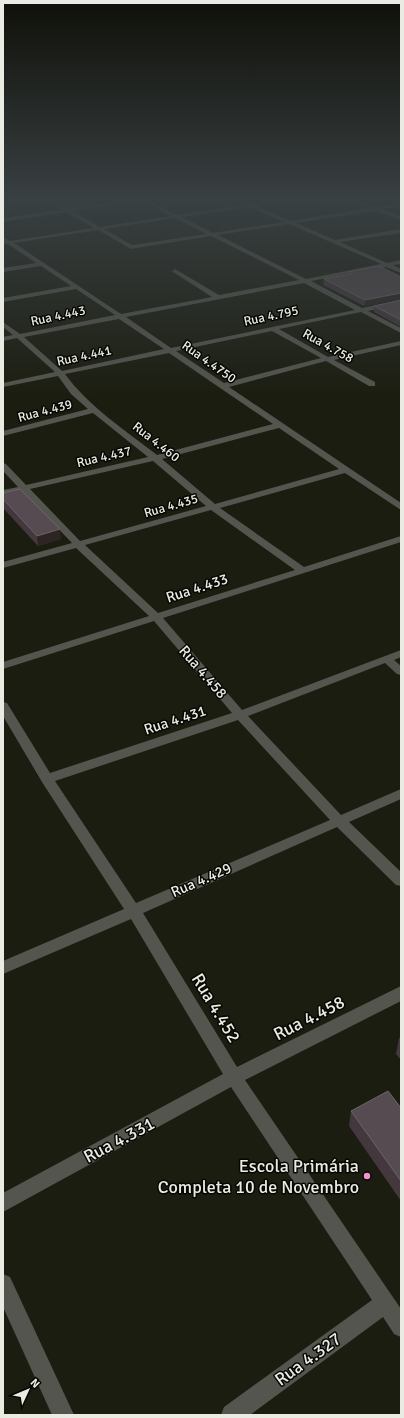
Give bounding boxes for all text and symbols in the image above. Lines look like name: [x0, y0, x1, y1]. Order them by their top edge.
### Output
street label: Rua 4.443: [29, 302, 87, 330]
street label: Rua 4.795: [242, 302, 300, 330]
street label: Rua 4.758: [300, 326, 356, 366]
street label: Rua 4.4750: [179, 337, 239, 387]
street label: Rua 4.441: [55, 342, 113, 370]
street label: Rua 4.439: [16, 396, 74, 426]
street label: Rua 4.460: [129, 419, 183, 465]
street label: Rua 4.437: [75, 443, 133, 471]
street label: Rua 4.435: [142, 491, 200, 521]
street label: Rua 4.433: [164, 570, 230, 606]
street label: Rua 4.458: [175, 642, 231, 702]
street label: Rua 4.431: [142, 702, 208, 738]
street label: Rua 4.429: [168, 859, 234, 901]
street label: Rua 4.452: [187, 969, 245, 1047]
street label: Rua 4.458: [270, 991, 348, 1045]
street label: Rua 4.331: [80, 1112, 158, 1168]
place label: Escola Primária Completa 10 de Novembro: [158, 1155, 359, 1198]
marker: Escola Primária Completa 10 de Novembro: [362, 1171, 372, 1181]
street label: Rua 4.327: [270, 1327, 346, 1391]
north arrow: [8, 1370, 48, 1410]
text: N: [27, 1376, 42, 1391]

